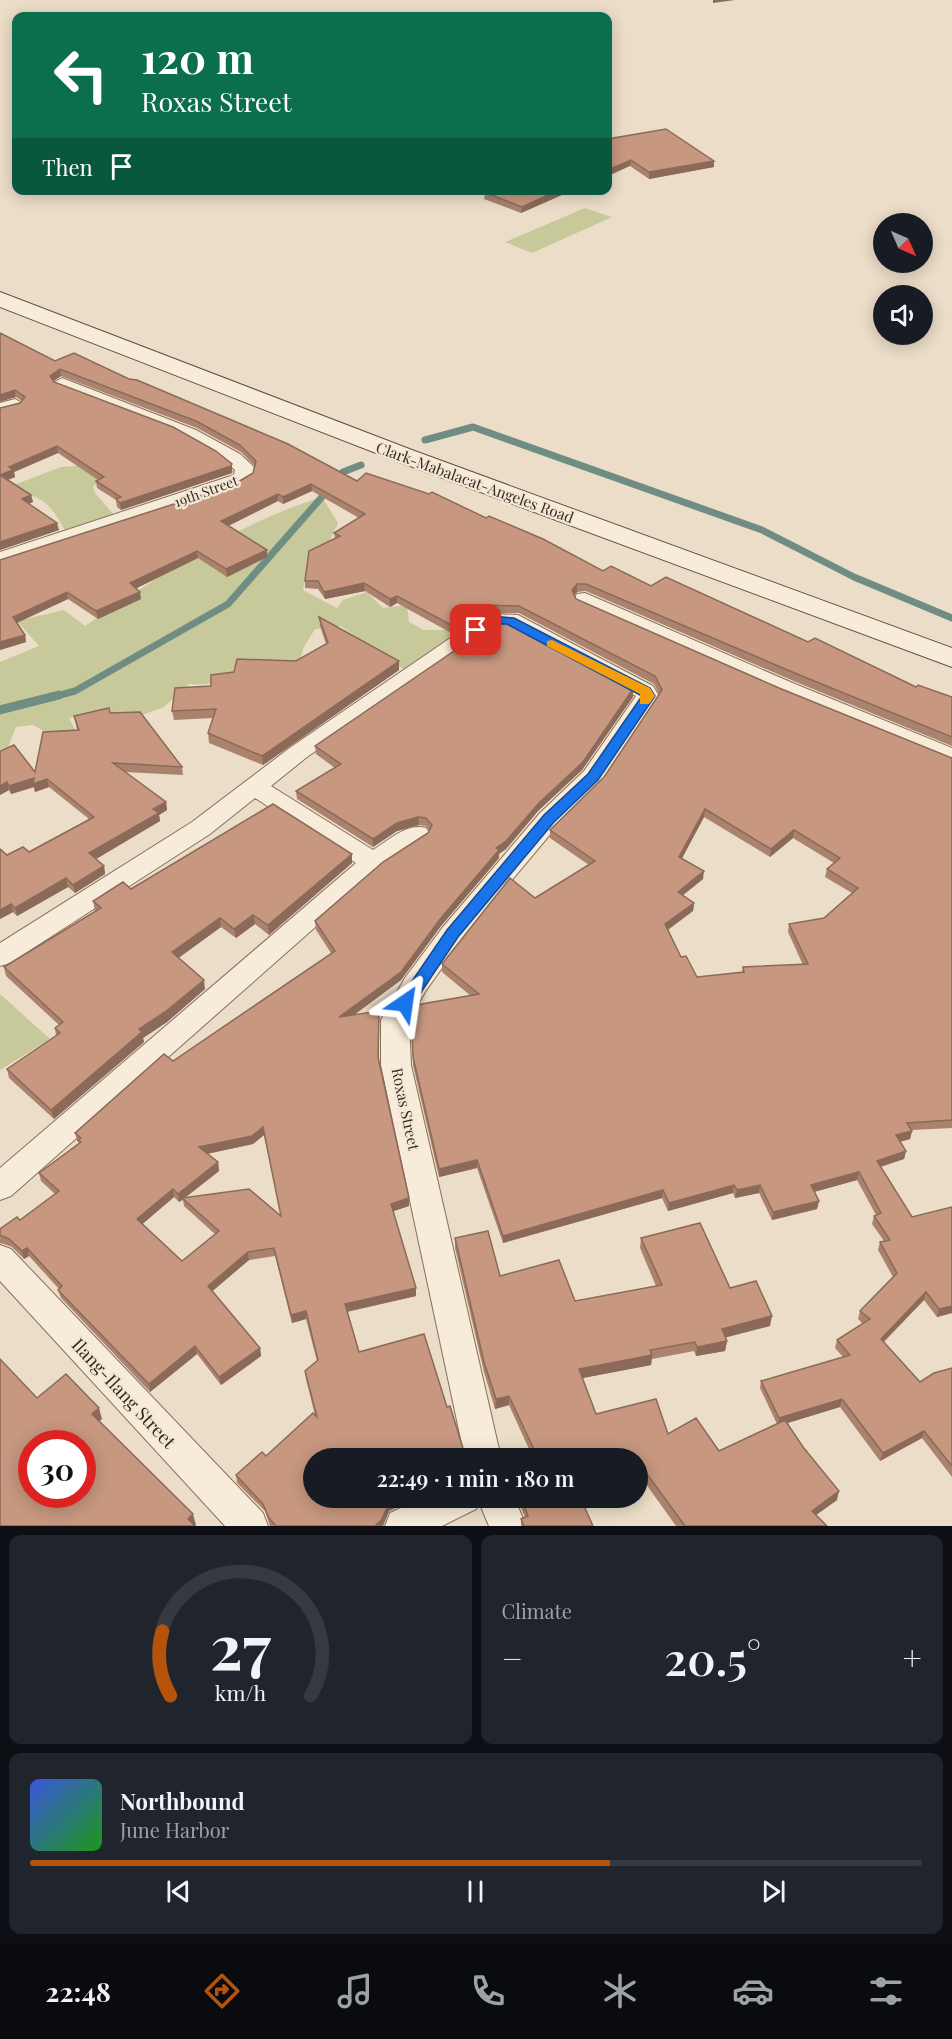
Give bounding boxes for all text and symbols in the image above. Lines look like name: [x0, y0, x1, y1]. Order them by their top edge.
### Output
text: 120 m: [141, 29, 254, 85]
icon: left: [42, 36, 120, 114]
text: Roxas Street: [141, 83, 292, 119]
icon: arrive: [105, 150, 138, 183]
text: Then: [42, 152, 93, 182]
north arrow: [873, 213, 933, 273]
map controls: [873, 213, 933, 345]
button: sound: [873, 285, 933, 345]
street label: Clark-Mabalacat-Angeles Road: [373, 437, 577, 527]
street label: 19th Street: [171, 470, 242, 511]
pin: [450, 604, 501, 655]
icon: arrive: [459, 613, 492, 646]
position arrow: [373, 971, 437, 1035]
street label: Roxas Street: [388, 1066, 425, 1153]
street label: Ilang-Ilang Street: [67, 1333, 182, 1454]
speed limit sign: 30: [18, 1430, 96, 1508]
text: 22:49 · 1 min · 180 m: [377, 1463, 574, 1493]
text: Climate: [502, 1597, 572, 1624]
text: 27: [210, 1602, 271, 1686]
text: 20.5°: [664, 1627, 761, 1687]
text: −: [502, 1635, 523, 1679]
text: +: [903, 1635, 922, 1679]
text: km/h: [215, 1679, 266, 1707]
text: Northbound: [120, 1786, 245, 1816]
text: June Harbor: [120, 1816, 230, 1843]
icon: previous: [162, 1875, 195, 1908]
icon: pause: [459, 1875, 492, 1908]
icon: next: [757, 1875, 790, 1908]
icon: directions: [201, 1970, 243, 2012]
icon: music: [334, 1970, 376, 2012]
icon: phone: [467, 1970, 509, 2012]
icon: climate: [599, 1970, 641, 2012]
icon: car: [732, 1970, 774, 2012]
icon: filters: [865, 1970, 907, 2012]
text: 22:48: [45, 1973, 111, 2009]

